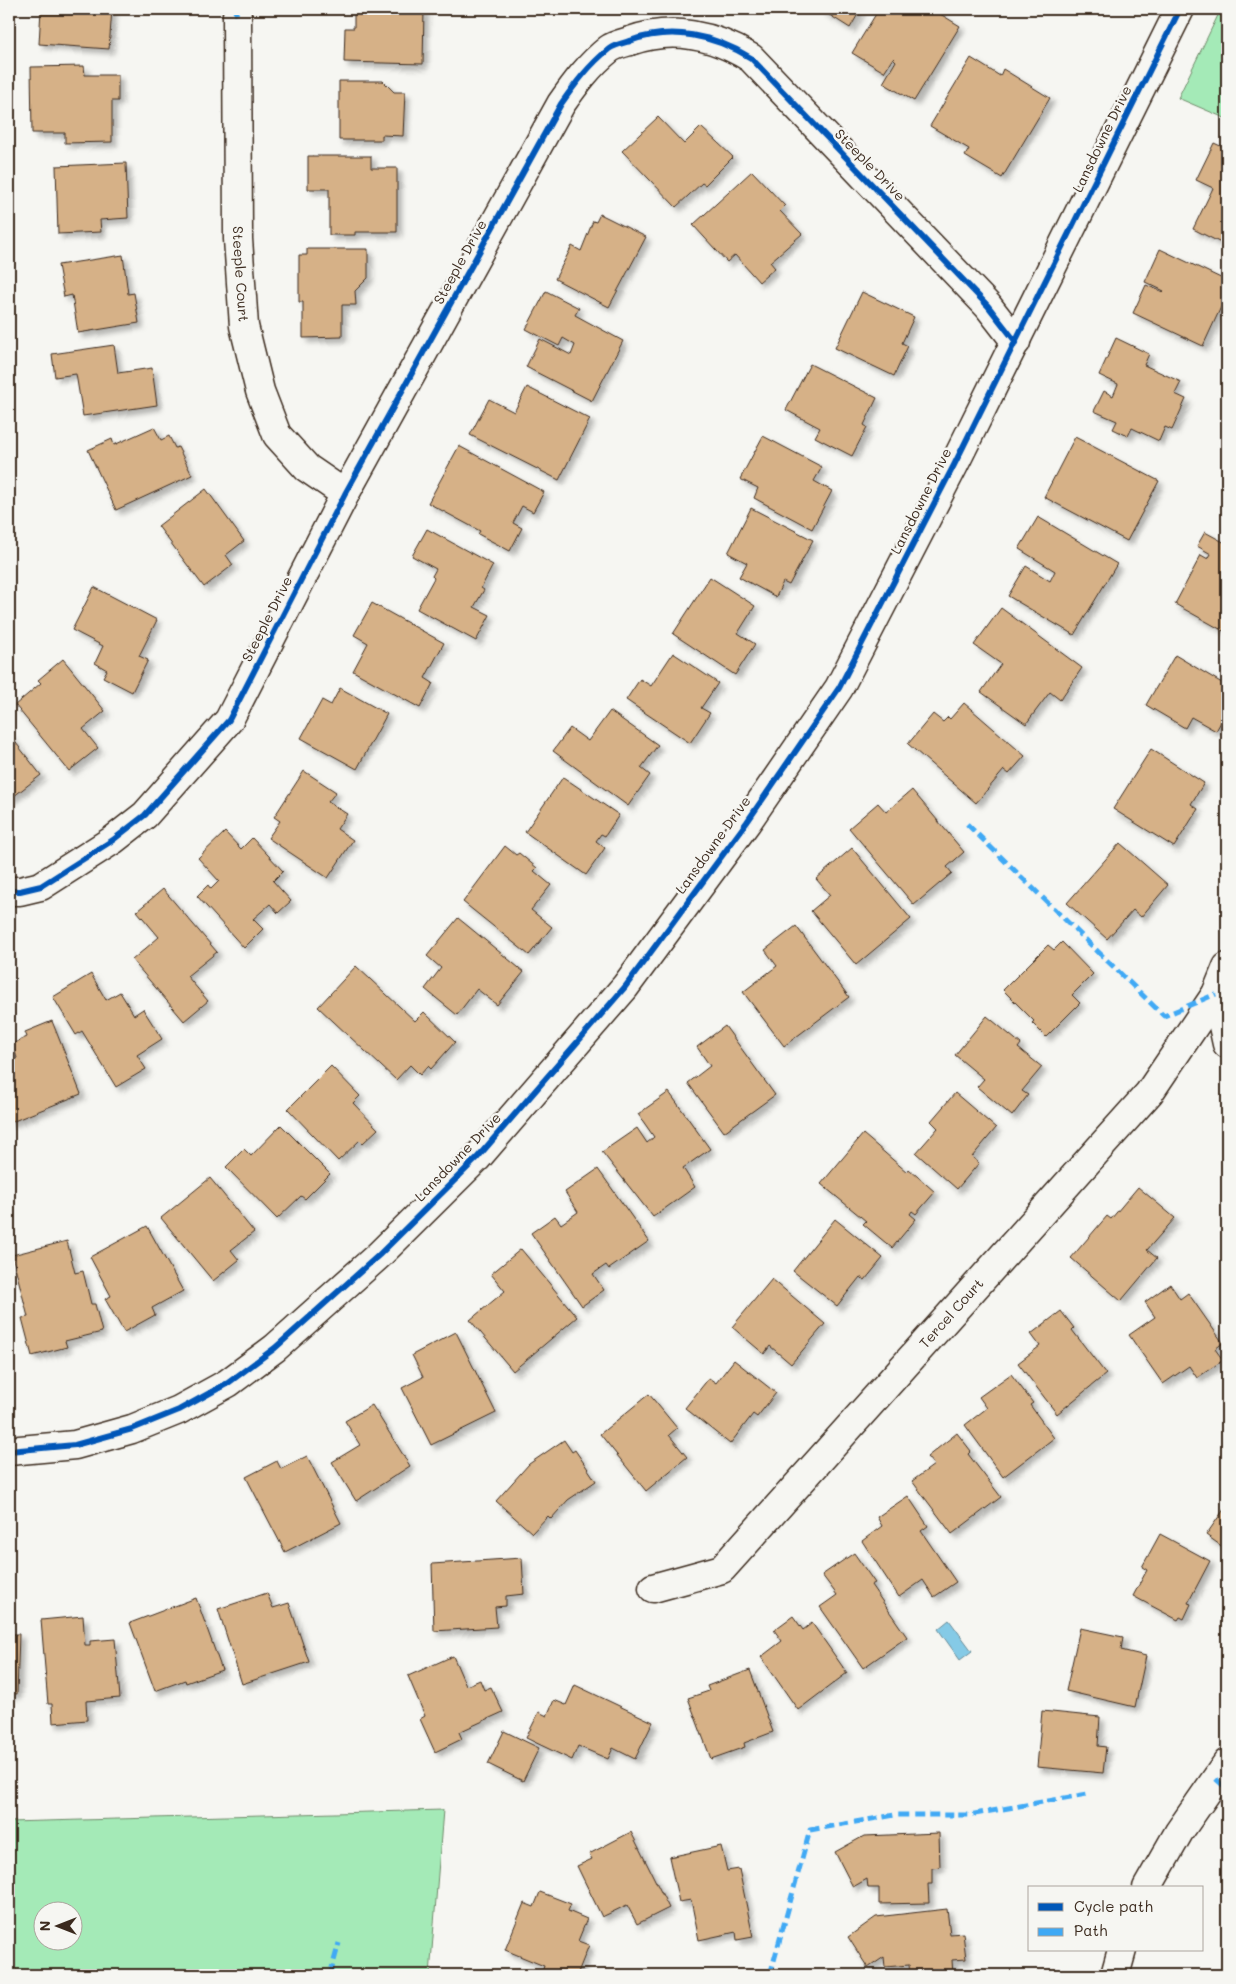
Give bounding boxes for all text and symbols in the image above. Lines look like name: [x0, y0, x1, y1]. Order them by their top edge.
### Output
street label: Lansdowne Drive: [1067, 82, 1136, 195]
street label: Steeple Drive: [831, 124, 910, 205]
street label: Steeple Drive: [429, 216, 491, 307]
street label: Steeple Court: [229, 226, 254, 322]
street label: Lansdowne Drive: [886, 445, 955, 557]
street label: Steeple Drive: [237, 573, 296, 665]
street label: Lansdowne Drive: [671, 792, 755, 897]
street label: Lansdowne Drive: [410, 1108, 505, 1205]
street label: Tercel Court: [915, 1274, 987, 1352]
legend: [1028, 1886, 1204, 1952]
text: Cycle path: [1074, 1896, 1153, 1916]
north arrow: [32, 1902, 82, 1952]
text: Path: [1074, 1920, 1108, 1940]
text: N: [35, 1921, 54, 1931]

